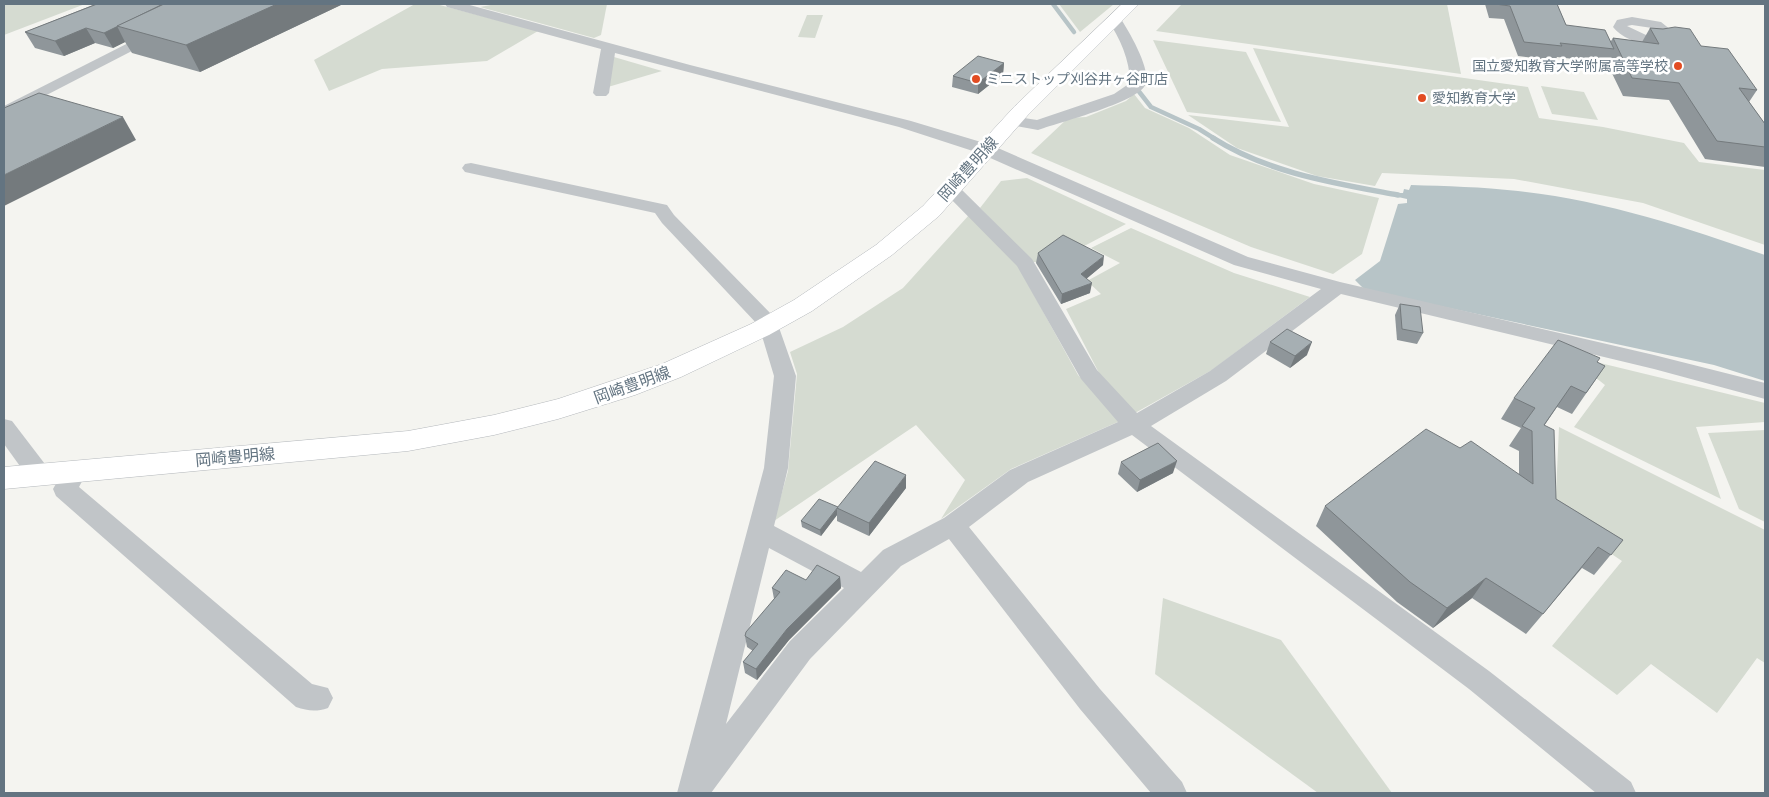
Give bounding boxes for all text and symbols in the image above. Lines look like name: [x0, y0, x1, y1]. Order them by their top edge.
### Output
place label: 国立愛知教育大学附属高等学校: [1472, 58, 1668, 74]
marker: 国立愛知教育大学附属高等学校: [1672, 60, 1684, 72]
place label: ミニストップ刈谷井ヶ谷町店: [986, 71, 1168, 87]
marker: ミニストップ刈谷井ヶ谷町店: [970, 73, 982, 85]
place label: 愛知教育大学: [1432, 90, 1516, 106]
marker: 愛知教育大学: [1416, 92, 1428, 104]
street label: 岡崎豊明線: [934, 133, 1002, 205]
street label: 岡崎豊明線: [591, 362, 673, 408]
street label: 岡崎豊明線: [194, 444, 276, 470]

